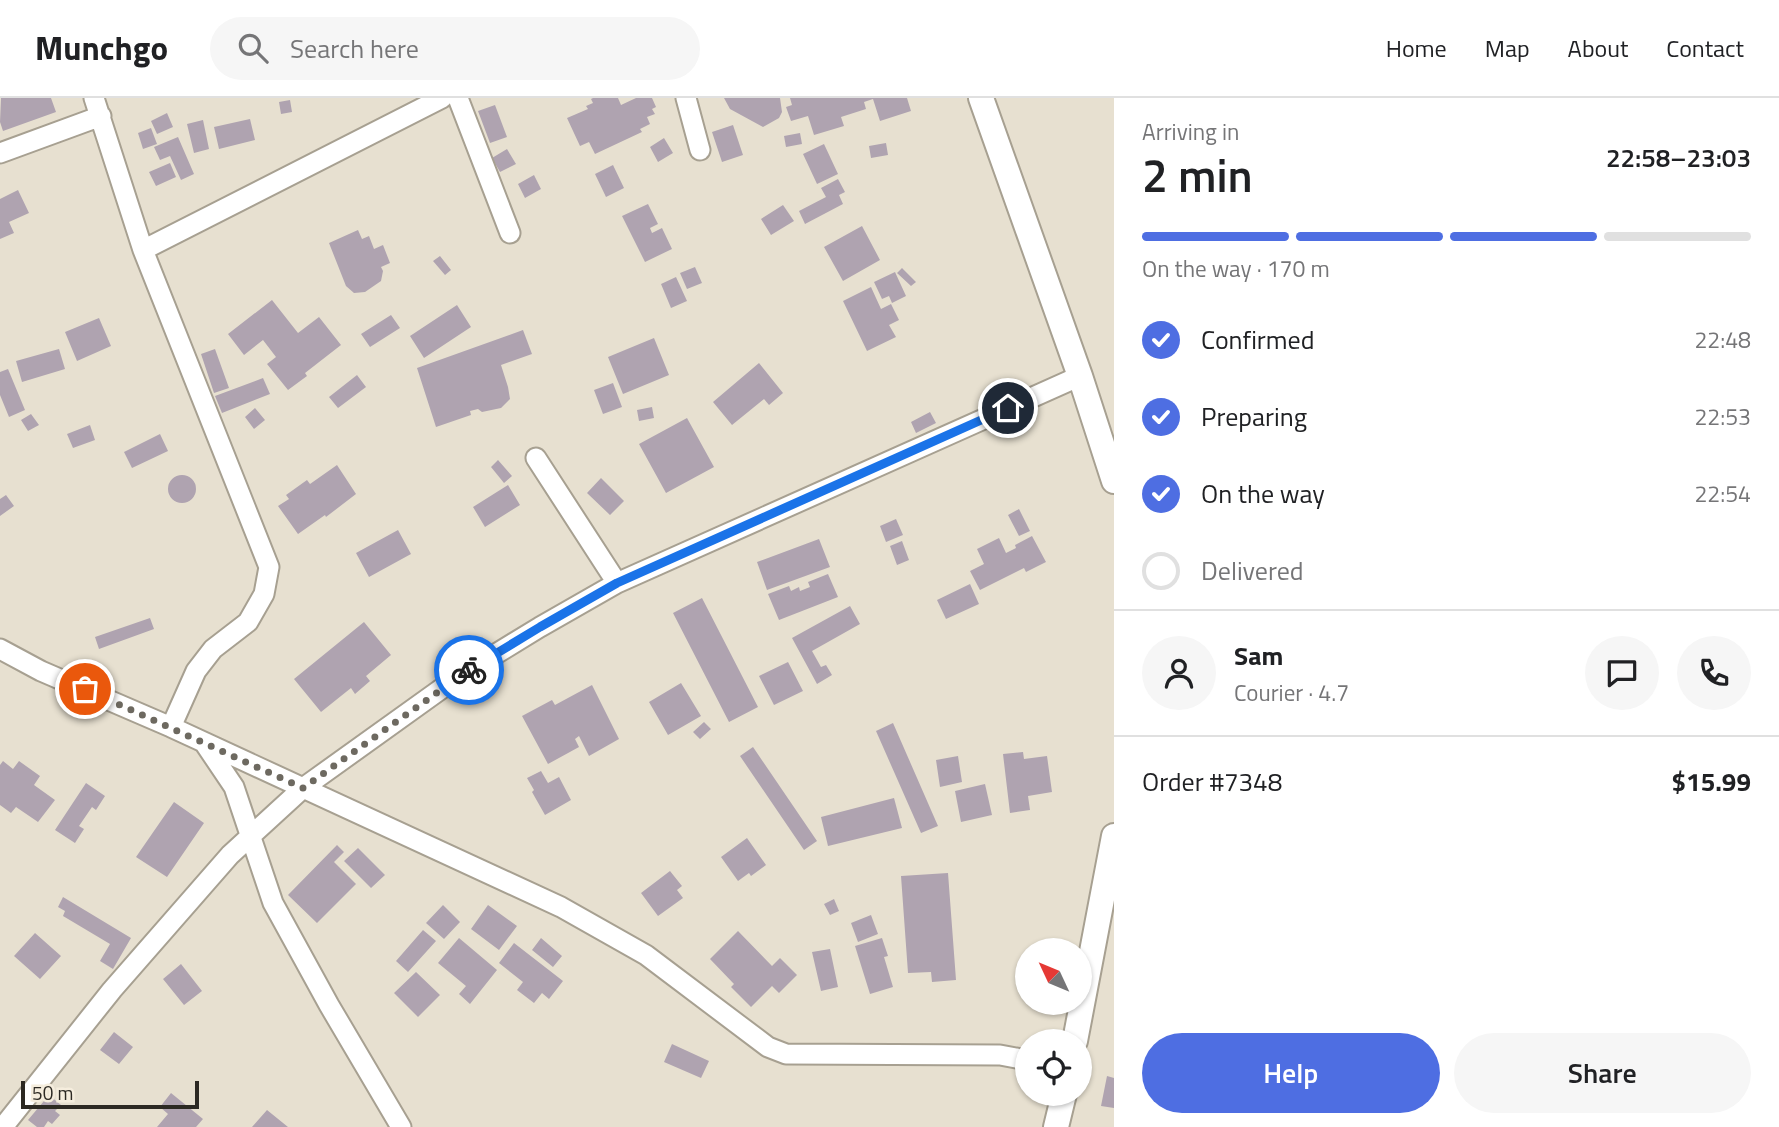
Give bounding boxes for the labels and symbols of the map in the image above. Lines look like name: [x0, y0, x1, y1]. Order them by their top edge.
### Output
pin: [978, 378, 1038, 438]
courier: [434, 635, 504, 705]
pin: [55, 659, 115, 719]
north arrow: [1015, 938, 1092, 1015]
scale bar: [21, 1078, 200, 1110]

